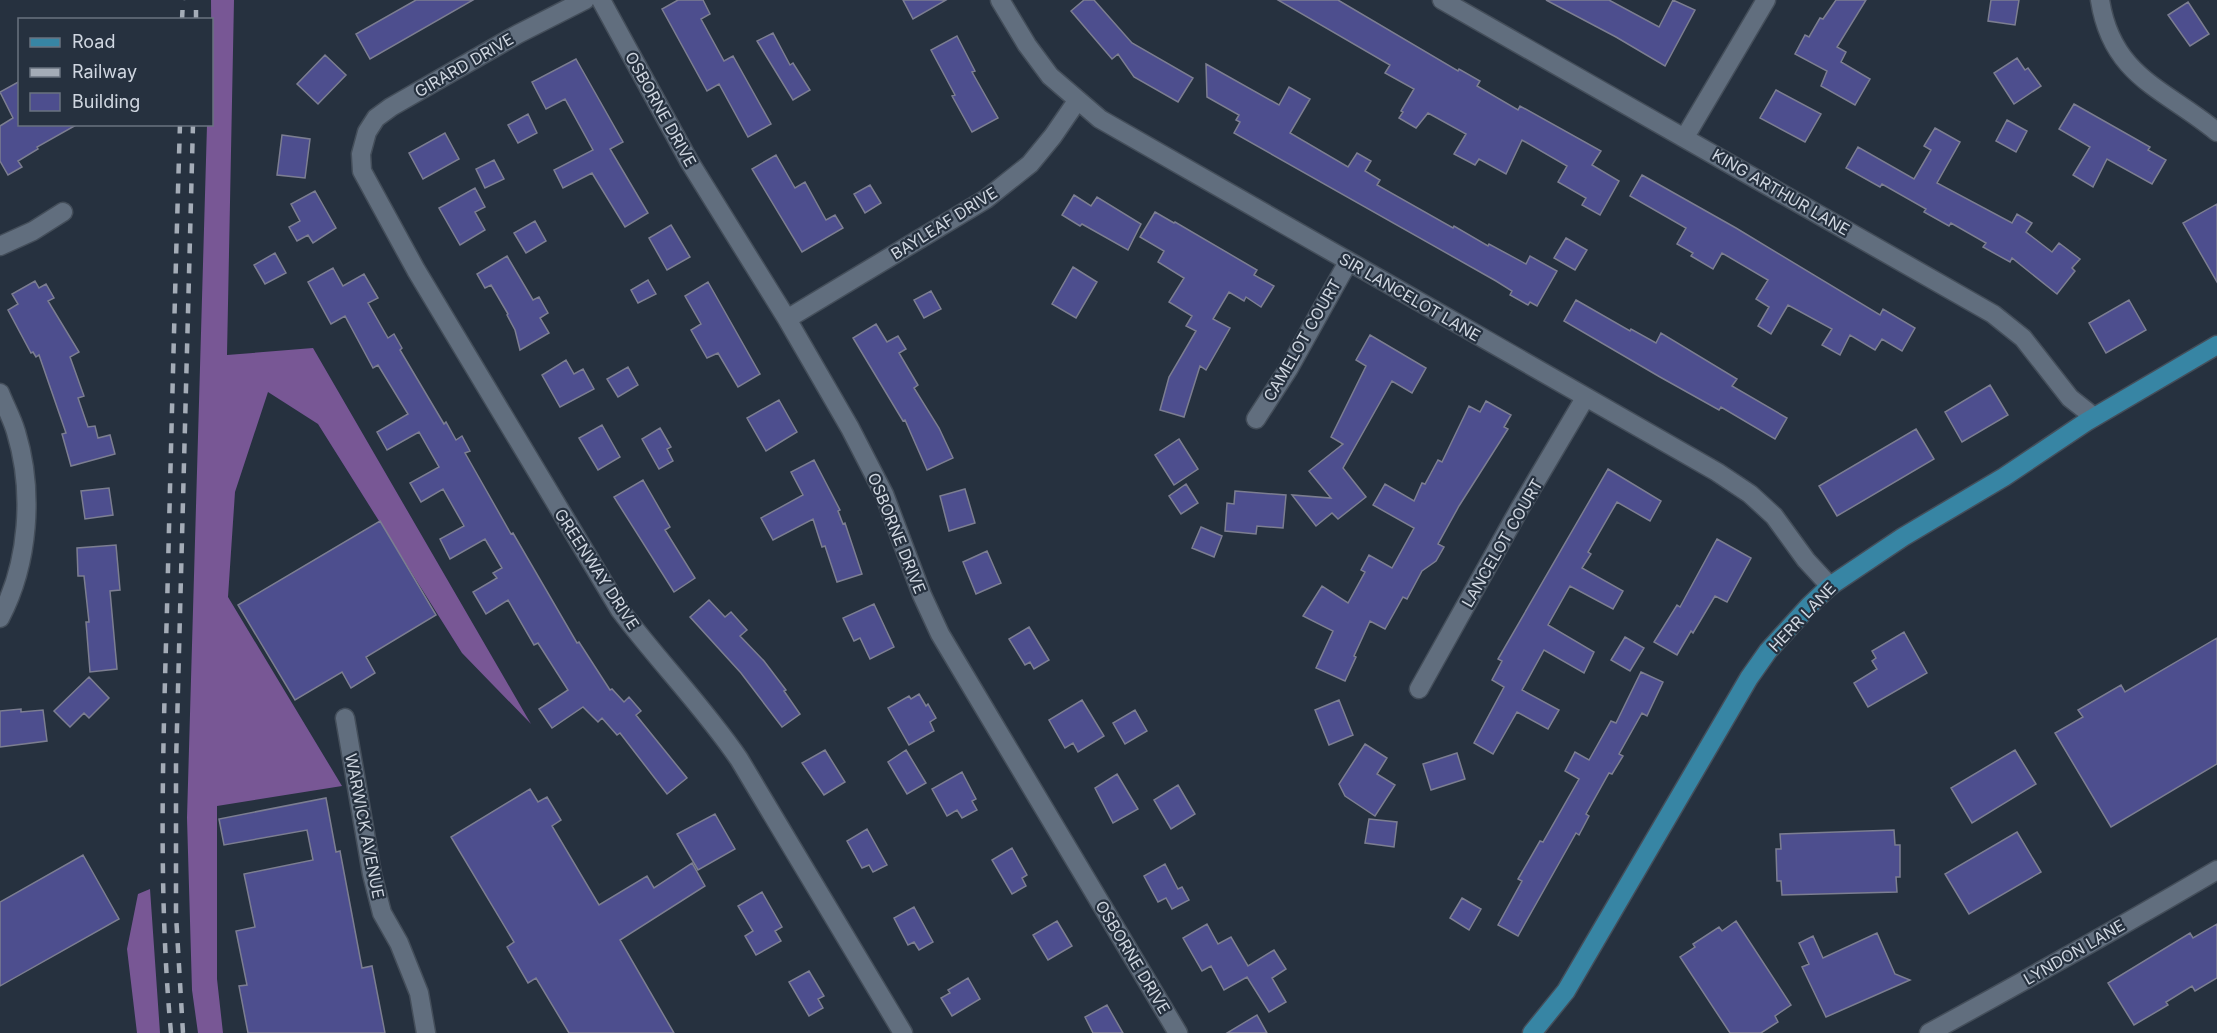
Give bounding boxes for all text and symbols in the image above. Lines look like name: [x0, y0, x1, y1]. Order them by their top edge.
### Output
legend: [18, 18, 213, 126]
street label: GIRARD DRIVE: [411, 29, 517, 101]
text: Road: [72, 31, 115, 52]
street label: OSBORNE DRIVE: [621, 48, 701, 170]
text: Railway: [72, 61, 137, 82]
text: Building: [72, 91, 140, 112]
street label: KING ARTHUR LANE: [1709, 144, 1853, 240]
street label: BAYLEAF DRIVE: [887, 182, 1001, 264]
street label: SIR LANCELOT LANE: [1336, 248, 1484, 346]
street label: CAMELOT COURT: [1259, 275, 1345, 405]
street label: OSBORNE DRIVE: [864, 470, 930, 596]
street label: LANCELOT COURT: [1457, 475, 1547, 611]
street label: GREENWAY DRIVE: [550, 505, 644, 633]
street label: HERR LANE: [1764, 578, 1840, 656]
street label: WARWICK AVENUE: [341, 752, 389, 900]
street label: OSBORNE DRIVE: [1091, 897, 1175, 1017]
street label: LYNDON LANE: [2020, 915, 2128, 989]

